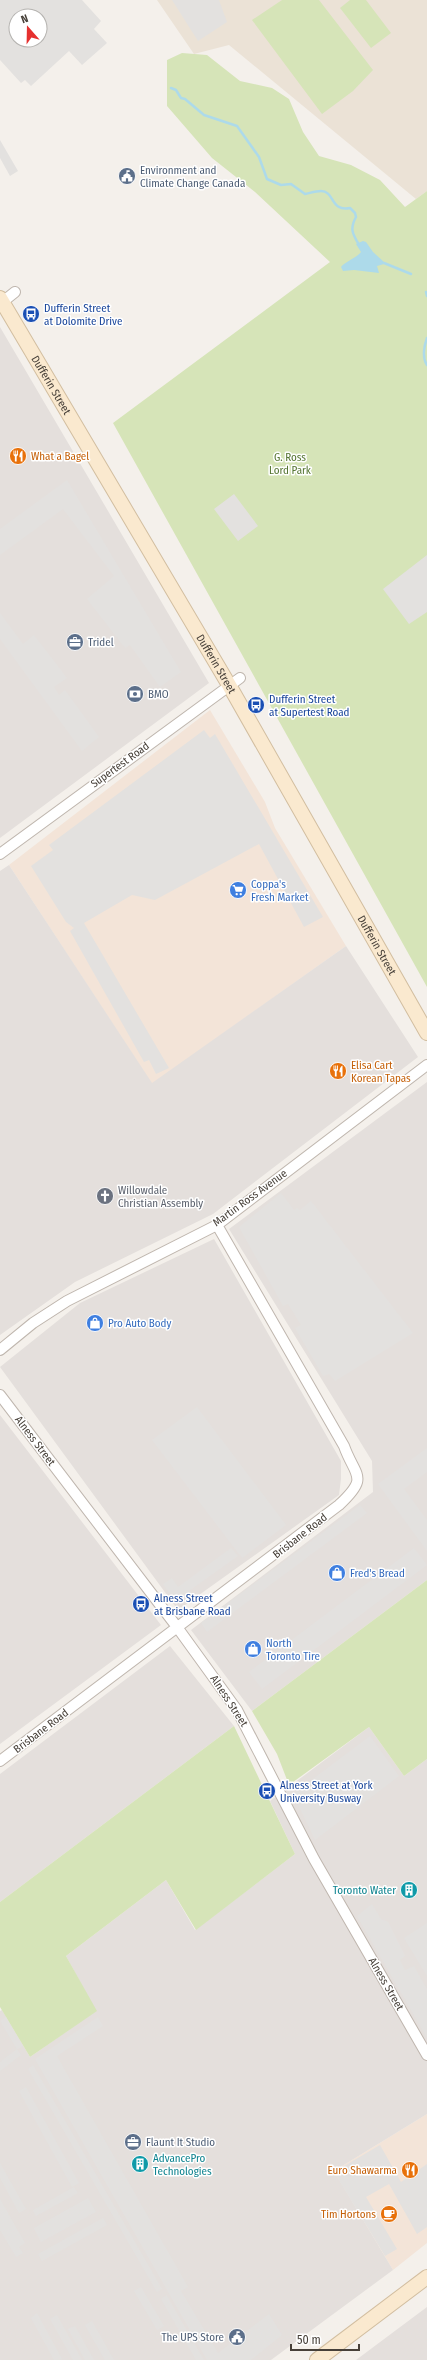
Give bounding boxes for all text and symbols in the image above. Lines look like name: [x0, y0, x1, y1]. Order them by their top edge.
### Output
north arrow: [8, 8, 48, 48]
text: N: [19, 12, 30, 26]
place label: Environment and Climate Change Canada: [140, 164, 245, 190]
public building icon: Environment and Climate Change Canada: [117, 166, 137, 186]
place label: Dufferin Street at Dolomite Drive: [44, 302, 122, 328]
bus stop icon: Dufferin Street at Dolomite Drive: [21, 304, 41, 324]
street label: Dufferin Street: [29, 353, 74, 417]
restaurant icon: What a Bagel: [8, 446, 28, 466]
place label: What a Bagel: [31, 450, 89, 463]
park label: G. Ross Lord Park: [269, 451, 312, 477]
office icon: Tridel: [65, 632, 85, 652]
street label: Dufferin Street: [194, 632, 239, 696]
place label: Tridel: [88, 636, 114, 649]
bank icon: BMO: [125, 684, 145, 704]
place label: BMO: [148, 688, 169, 701]
place label: Dufferin Street at Supertest Road: [269, 693, 349, 719]
bus stop icon: Dufferin Street at Supertest Road: [246, 695, 266, 715]
street label: Supertest Road: [88, 739, 152, 791]
place label: Coppa's Fresh Market: [251, 878, 309, 904]
supermarket icon: Coppa's Fresh Market: [228, 880, 248, 900]
street label: Dufferin Street: [355, 913, 399, 978]
place label: Elisa Cart Korean Tapas: [351, 1059, 411, 1085]
restaurant icon: Elisa Cart Korean Tapas: [328, 1061, 348, 1081]
street label: Martin Ross Avenue: [210, 1167, 290, 1229]
place label: Willowdale Christian Assembly: [118, 1184, 203, 1210]
church icon: Willowdale Christian Assembly: [95, 1186, 115, 1206]
shop icon: Pro Auto Body: [85, 1313, 105, 1333]
place label: Pro Auto Body: [108, 1317, 171, 1330]
street label: Alness Street: [12, 1414, 58, 1469]
street label: Brisbane Road: [270, 1511, 330, 1561]
shop icon: Fred's Bread: [327, 1563, 347, 1583]
place label: Fred's Bread: [350, 1567, 405, 1580]
place label: Alness Street at Brisbane Road: [154, 1592, 231, 1618]
bus stop icon: Alness Street at Brisbane Road: [131, 1594, 151, 1614]
place label: North Toronto Tire: [266, 1637, 320, 1663]
shop icon: North Toronto Tire: [243, 1639, 263, 1659]
street label: Alness Street: [208, 1673, 251, 1730]
street label: Brisbane Road: [11, 1706, 71, 1756]
place label: Alness Street at York University Busway: [280, 1779, 373, 1805]
bus stop icon: Alness Street at York University Busway: [257, 1781, 277, 1801]
building icon: Toronto Water: [399, 1880, 419, 1900]
place label: Toronto Water: [333, 1884, 396, 1897]
street label: Alness Street: [366, 1955, 407, 2013]
office icon: Flaunt It Studio: [123, 2132, 143, 2152]
place label: Flaunt It Studio: [146, 2136, 215, 2149]
place label: AdvancePro Technologies: [153, 2152, 212, 2178]
building icon: AdvancePro Technologies: [130, 2154, 150, 2174]
restaurant icon: Euro Shawarma: [400, 2160, 420, 2180]
place label: Euro Shawarma: [328, 2164, 397, 2177]
cafe icon: Tim Hortons: [379, 2204, 399, 2224]
place label: Tim Hortons: [321, 2208, 376, 2221]
scale bar: [291, 2326, 359, 2352]
public building icon: The UPS Store: [227, 2327, 247, 2347]
place label: The UPS Store: [161, 2331, 224, 2344]
text: 50 m: [297, 2333, 321, 2347]

